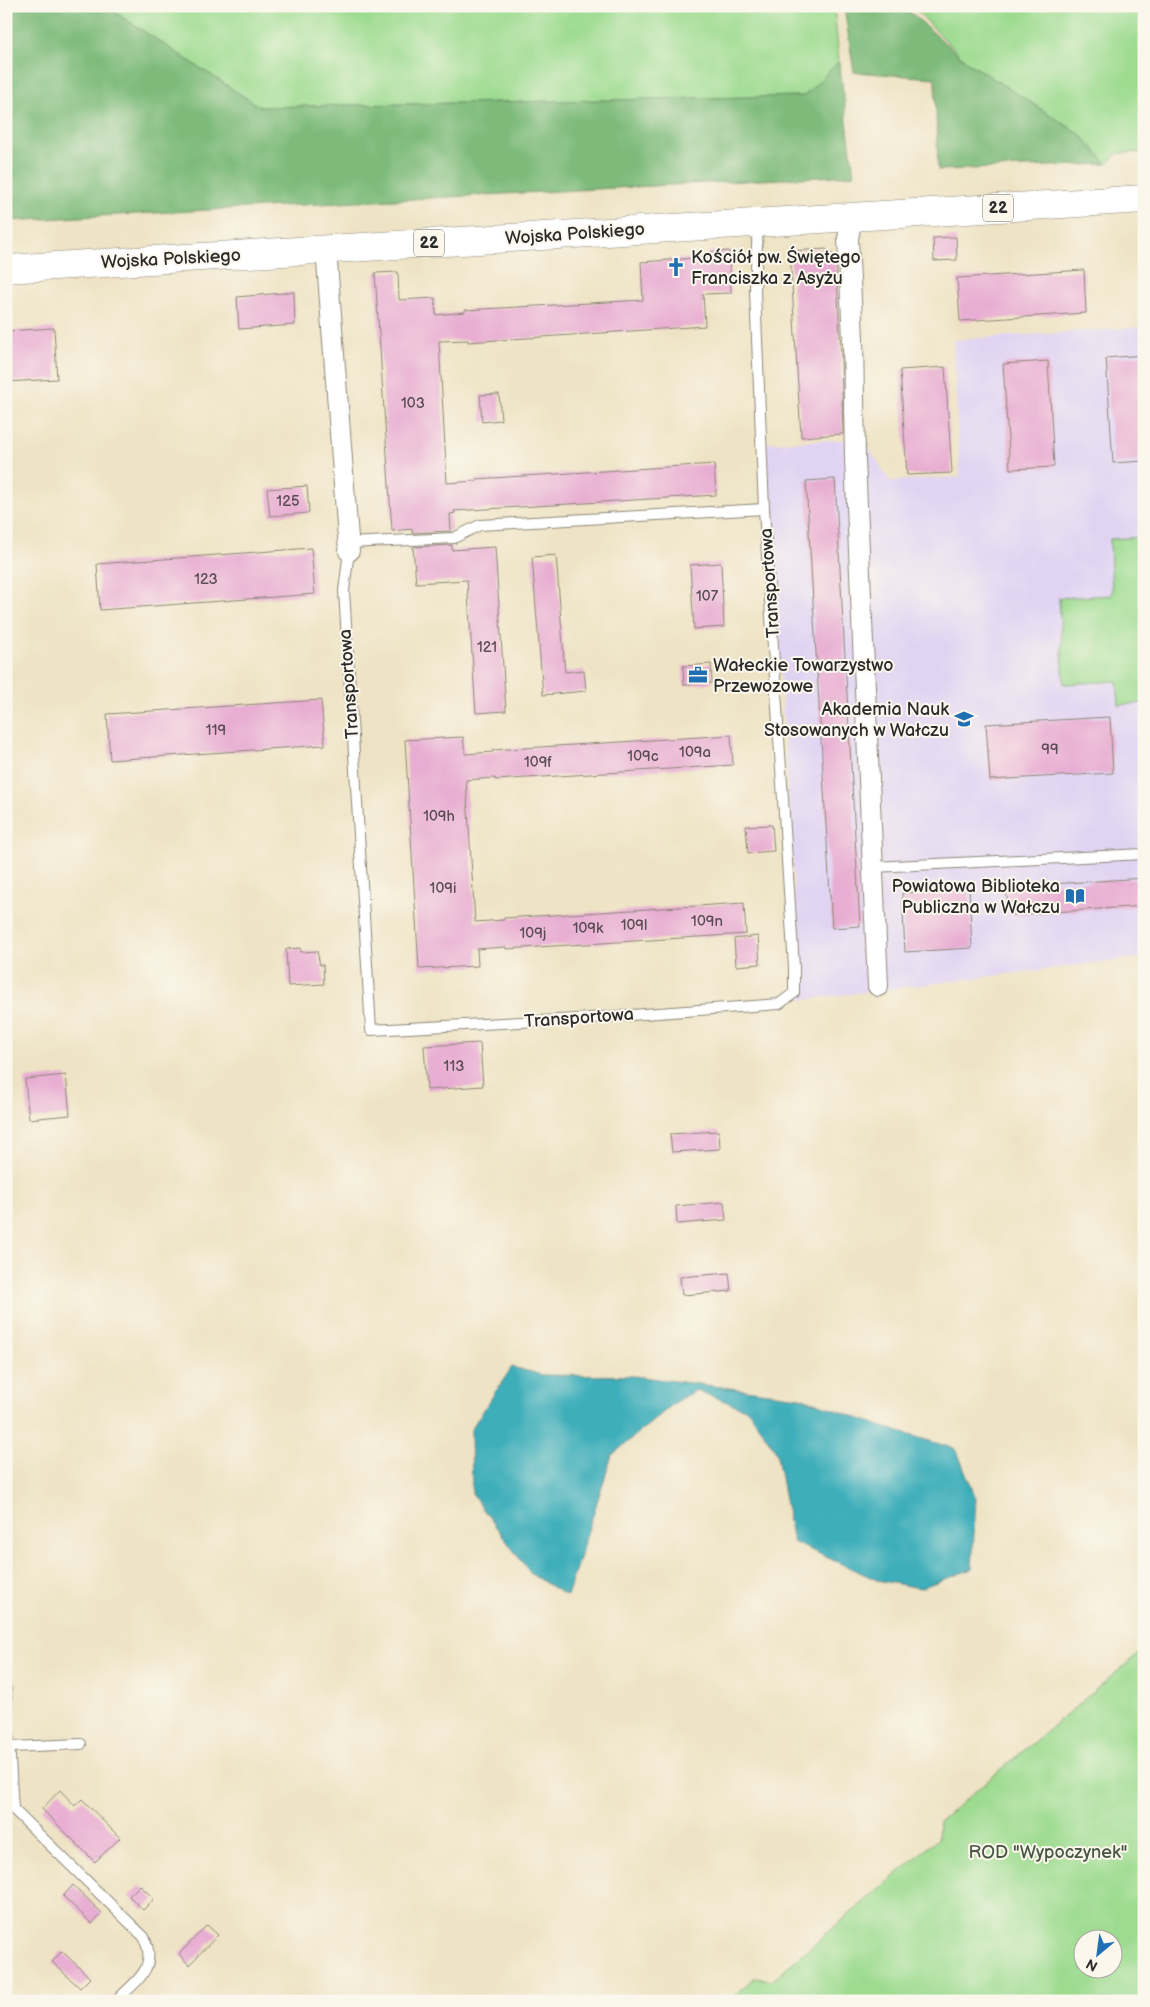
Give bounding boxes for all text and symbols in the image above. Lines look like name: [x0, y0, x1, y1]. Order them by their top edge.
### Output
road number: 22: [983, 194, 1013, 222]
street label: Wojska Polskiego: [504, 219, 646, 249]
road number: 22: [414, 230, 444, 256]
street label: Wojska Polskiego: [100, 245, 242, 273]
place label: Kościół pw. Świętego Franciszka z Asyżu: [691, 245, 861, 289]
church icon: Kościół pw. Świętego Franciszka z Asyżu: [665, 256, 687, 278]
house number: 103: [401, 394, 425, 413]
house number: 125: [276, 492, 300, 511]
street label: Transportowa: [756, 527, 784, 639]
house number: 123: [194, 570, 218, 589]
house number: 107: [696, 587, 719, 606]
street label: Transportowa: [335, 628, 363, 740]
house number: 121: [477, 638, 497, 657]
place label: Wałeckie Towarzystwo Przewozowe: [713, 655, 894, 697]
office icon: Wałeckie Towarzystwo Przewozowe: [687, 664, 709, 686]
place label: Akademia Nauk Stosowanych w Wałczu: [764, 699, 949, 741]
school or university icon: Akademia Nauk Stosowanych w Wałczu: [953, 708, 975, 730]
house number: 119: [206, 721, 226, 740]
house number: 99: [1041, 740, 1059, 759]
house number: 109a: [679, 743, 711, 762]
house number: 109c: [627, 747, 659, 766]
house number: 109f: [524, 753, 552, 772]
house number: 109h: [423, 807, 455, 826]
place label: Powiatowa Biblioteka Publiczna w Wałczu: [891, 876, 1060, 918]
house number: 109i: [430, 879, 456, 898]
library icon: Powiatowa Biblioteka Publiczna w Wałczu: [1064, 885, 1086, 907]
house number: 109n: [691, 912, 723, 931]
house number: 109l: [621, 916, 647, 935]
house number: 109k: [573, 919, 604, 938]
house number: 109j: [520, 924, 546, 943]
street label: Transportowa: [523, 1004, 635, 1032]
house number: 113: [444, 1057, 464, 1076]
park label: ROD "Wypoczynek": [969, 1842, 1127, 1863]
north arrow: [1072, 1930, 1122, 1980]
text: N: [1083, 1955, 1101, 1975]

